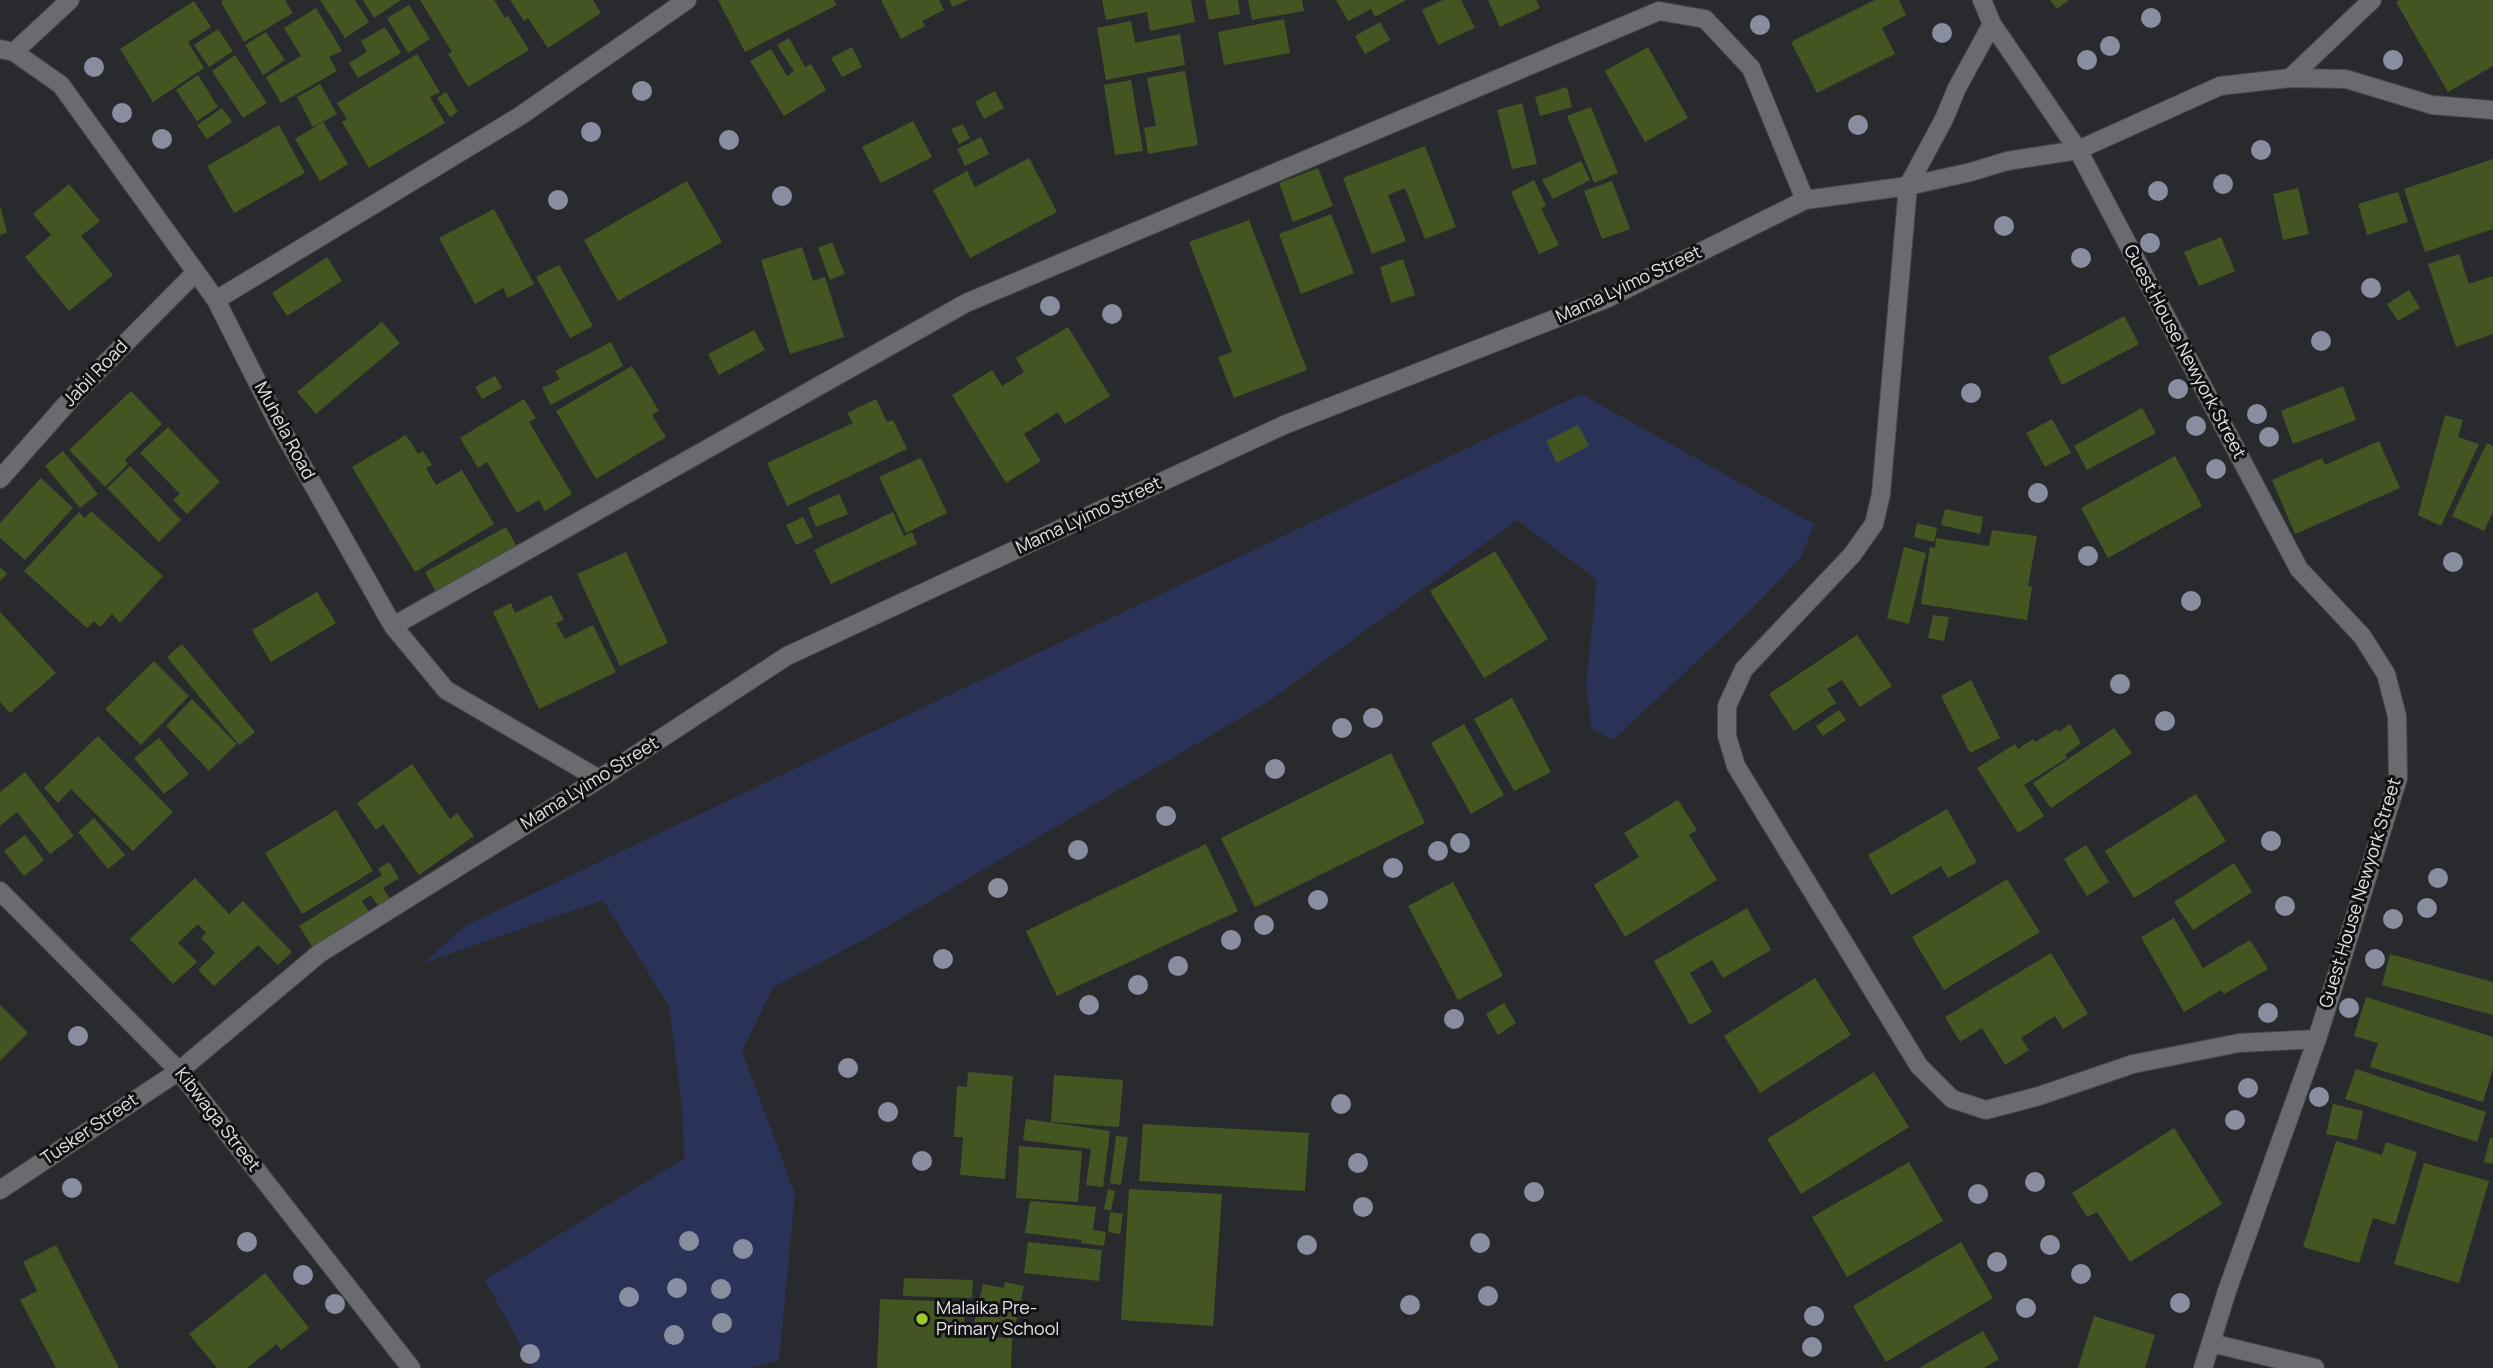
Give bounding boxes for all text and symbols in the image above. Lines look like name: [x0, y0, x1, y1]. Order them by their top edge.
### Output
street label: Guest House Newyork Street: [2118, 241, 2250, 463]
street label: Mama Lyimo Street: [1553, 242, 1705, 328]
street label: Jabil Road: [59, 336, 133, 412]
street label: Muhela Road: [249, 378, 319, 484]
street label: Mama Lyimo Street: [1013, 473, 1165, 559]
street label: Mama Lyimo Street: [517, 733, 663, 835]
street label: Guest House Newyork Street: [2316, 775, 2406, 1011]
street label: Kibwaga Street: [170, 1064, 264, 1176]
street label: Tusker Street: [37, 1090, 143, 1170]
place label: Malaika Pre- Primary School: [936, 1298, 1060, 1340]
marker: Malaika Pre- Primary School: [914, 1311, 930, 1327]

